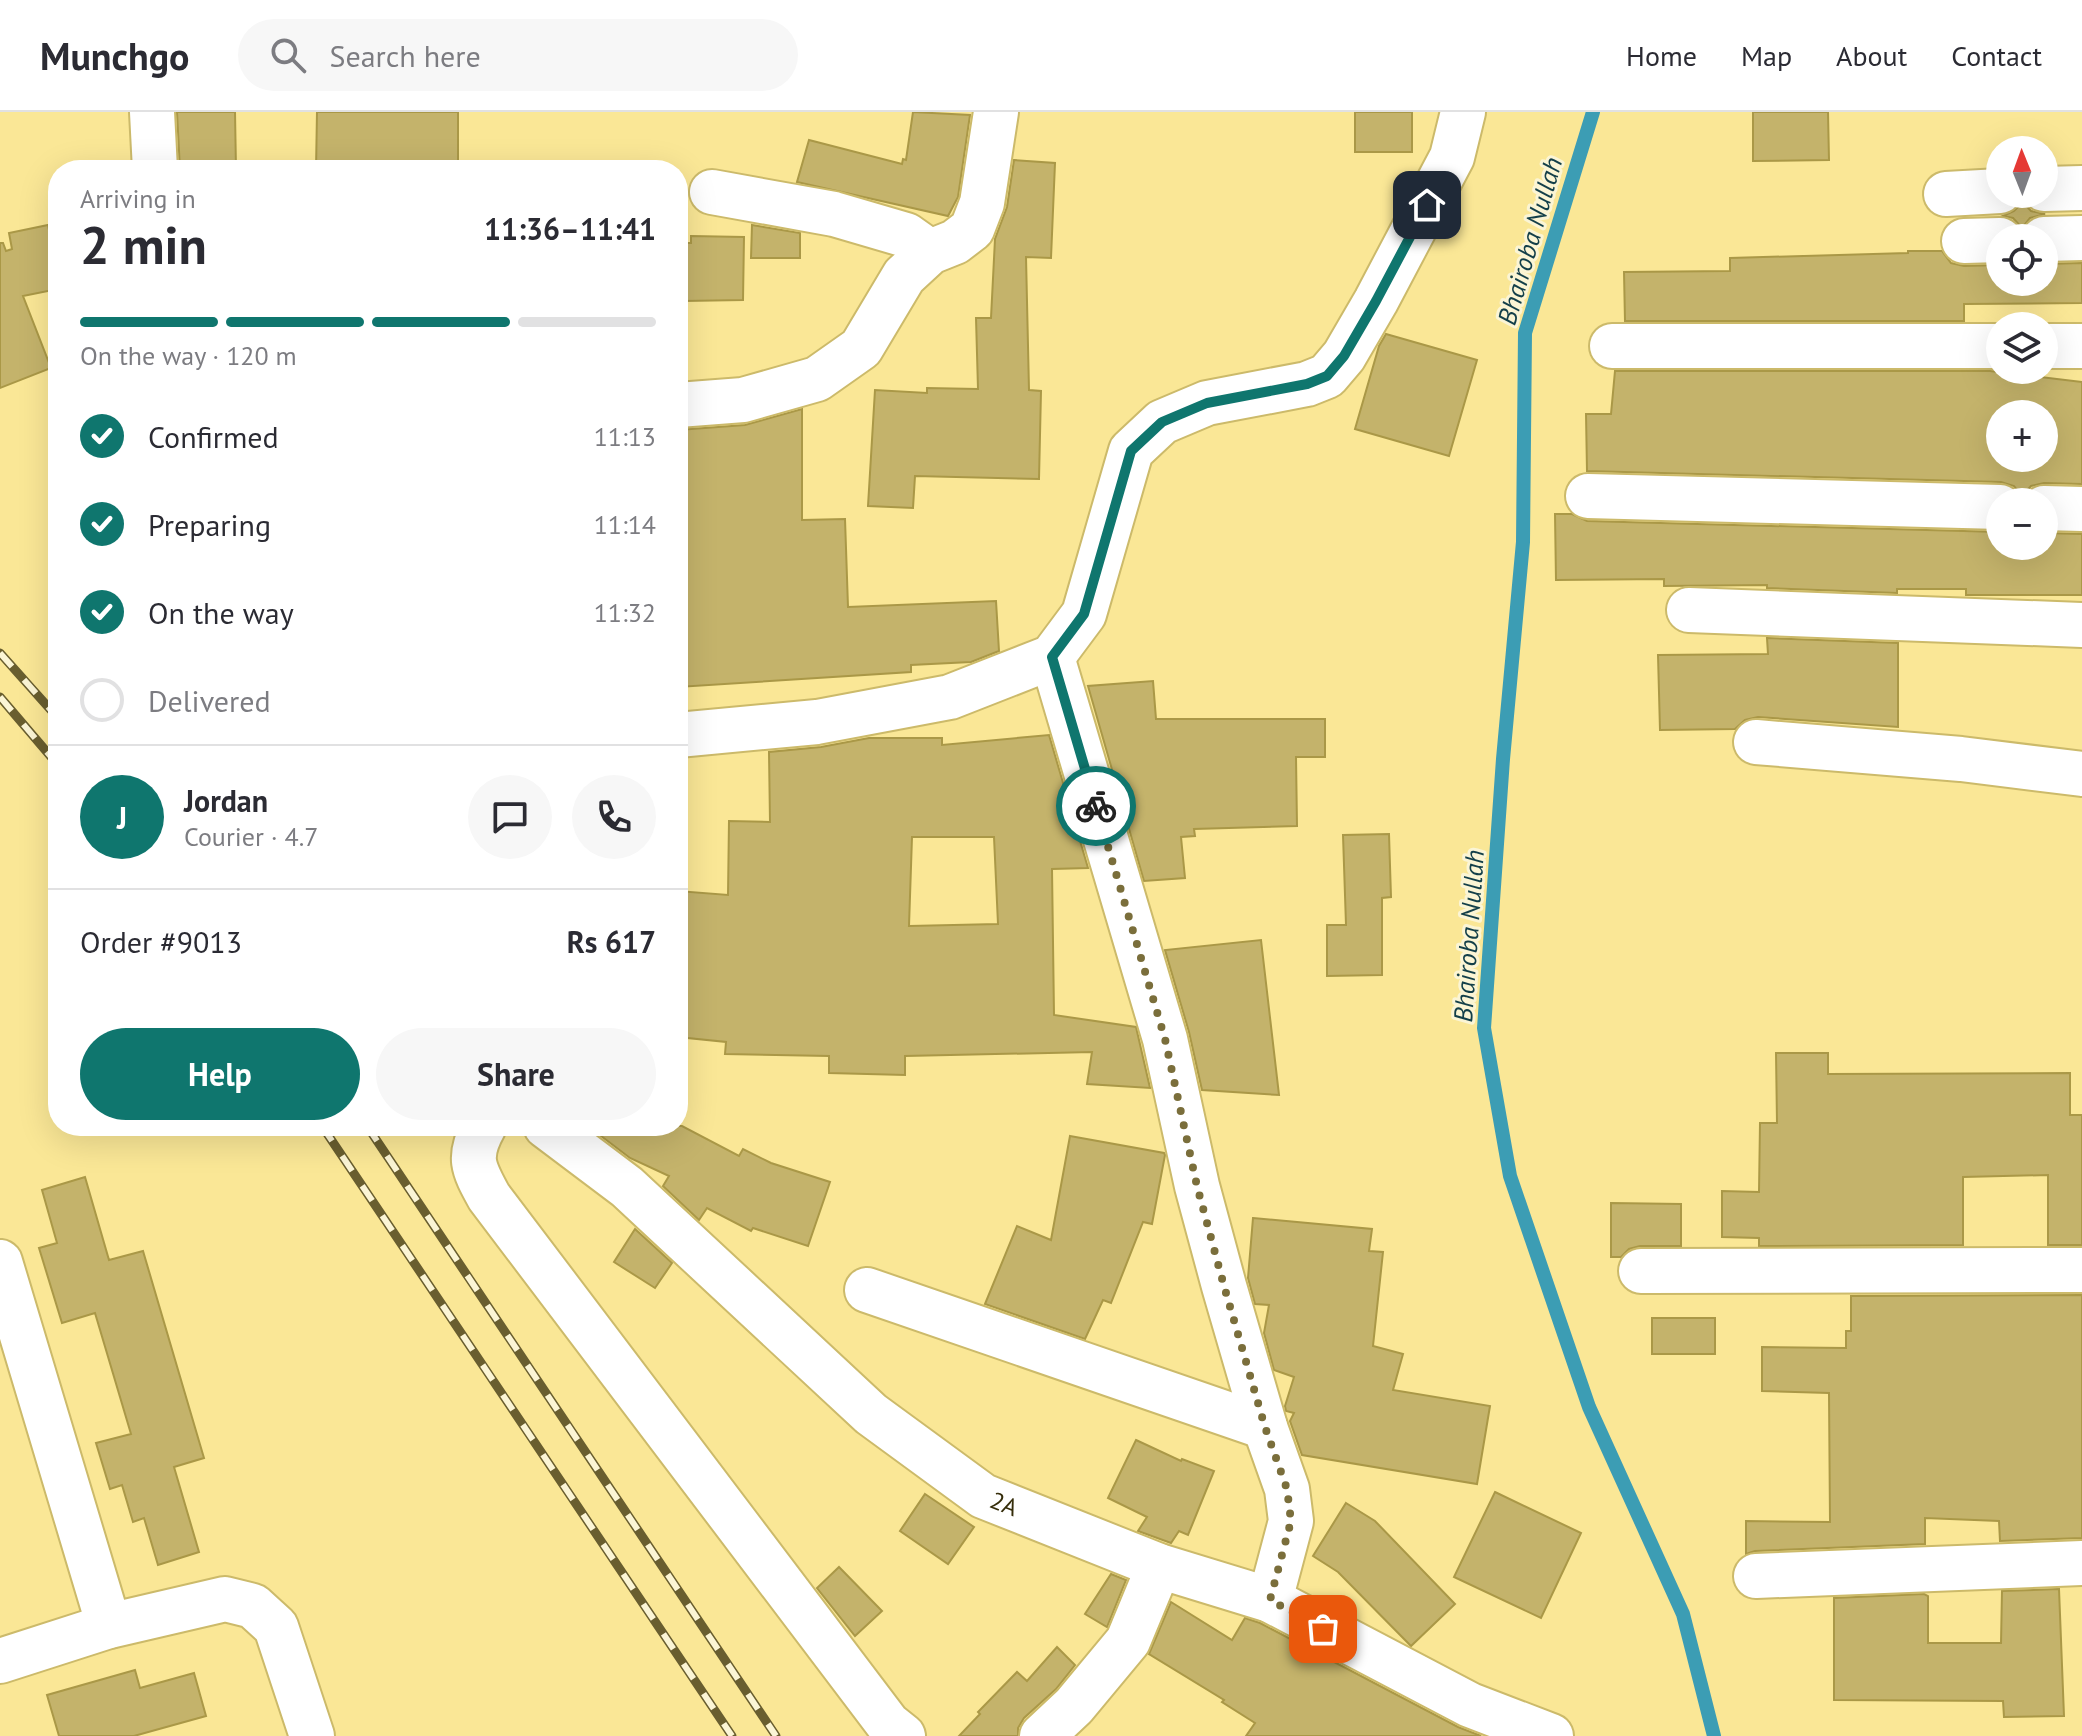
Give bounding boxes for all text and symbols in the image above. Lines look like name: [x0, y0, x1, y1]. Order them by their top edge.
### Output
search box: [238, 19, 798, 91]
text: Munchgo: [40, 31, 190, 80]
icon: search: [266, 33, 310, 77]
text: Search here: [330, 36, 481, 75]
text: Home: [1626, 37, 1697, 74]
text: Map: [1741, 37, 1792, 74]
text: About: [1836, 37, 1907, 74]
text: Contact: [1951, 37, 2042, 74]
north arrow: [1986, 136, 2058, 208]
map controls: [1986, 136, 2058, 560]
water label: Bhairoba Nullah: [1490, 153, 1569, 328]
pin: [1393, 171, 1461, 239]
text: Arriving in: [80, 182, 196, 215]
icon: home: [1405, 183, 1449, 227]
text: 11:36–11:41: [484, 209, 656, 248]
text: 2 min: [80, 211, 207, 278]
button: locate: [1986, 224, 2058, 296]
button: layers: [1986, 312, 2058, 384]
text: On the way · 120 m: [80, 339, 297, 372]
button: +: [1986, 400, 2058, 472]
icon: check: [80, 414, 124, 458]
text: Confirmed: [148, 417, 279, 456]
text: 11:13: [594, 420, 656, 453]
button: −: [1986, 488, 2058, 560]
icon: check: [80, 502, 124, 546]
text: Preparing: [148, 505, 271, 544]
text: 11:14: [594, 508, 656, 541]
icon: check: [80, 590, 124, 634]
text: On the way: [148, 593, 294, 632]
text: 11:32: [594, 596, 656, 629]
text: Delivered: [148, 681, 271, 720]
courier: [1056, 766, 1136, 846]
button: chat: [468, 775, 552, 859]
button: phone: [572, 775, 656, 859]
text: Jordan: [184, 781, 268, 820]
icon: bike: [1074, 784, 1118, 828]
text: J: [117, 798, 127, 837]
text: Courier · 4.7: [184, 820, 318, 853]
water label: Bhairoba Nullah: [1446, 849, 1491, 1023]
text: Order #9013: [80, 922, 242, 961]
text: Rs 617: [567, 922, 656, 961]
button: Help: [80, 1028, 360, 1120]
button: Share: [376, 1028, 656, 1120]
street label: 2A: [986, 1484, 1022, 1523]
pin: [1289, 1595, 1357, 1663]
icon: bag: [1301, 1607, 1345, 1651]

